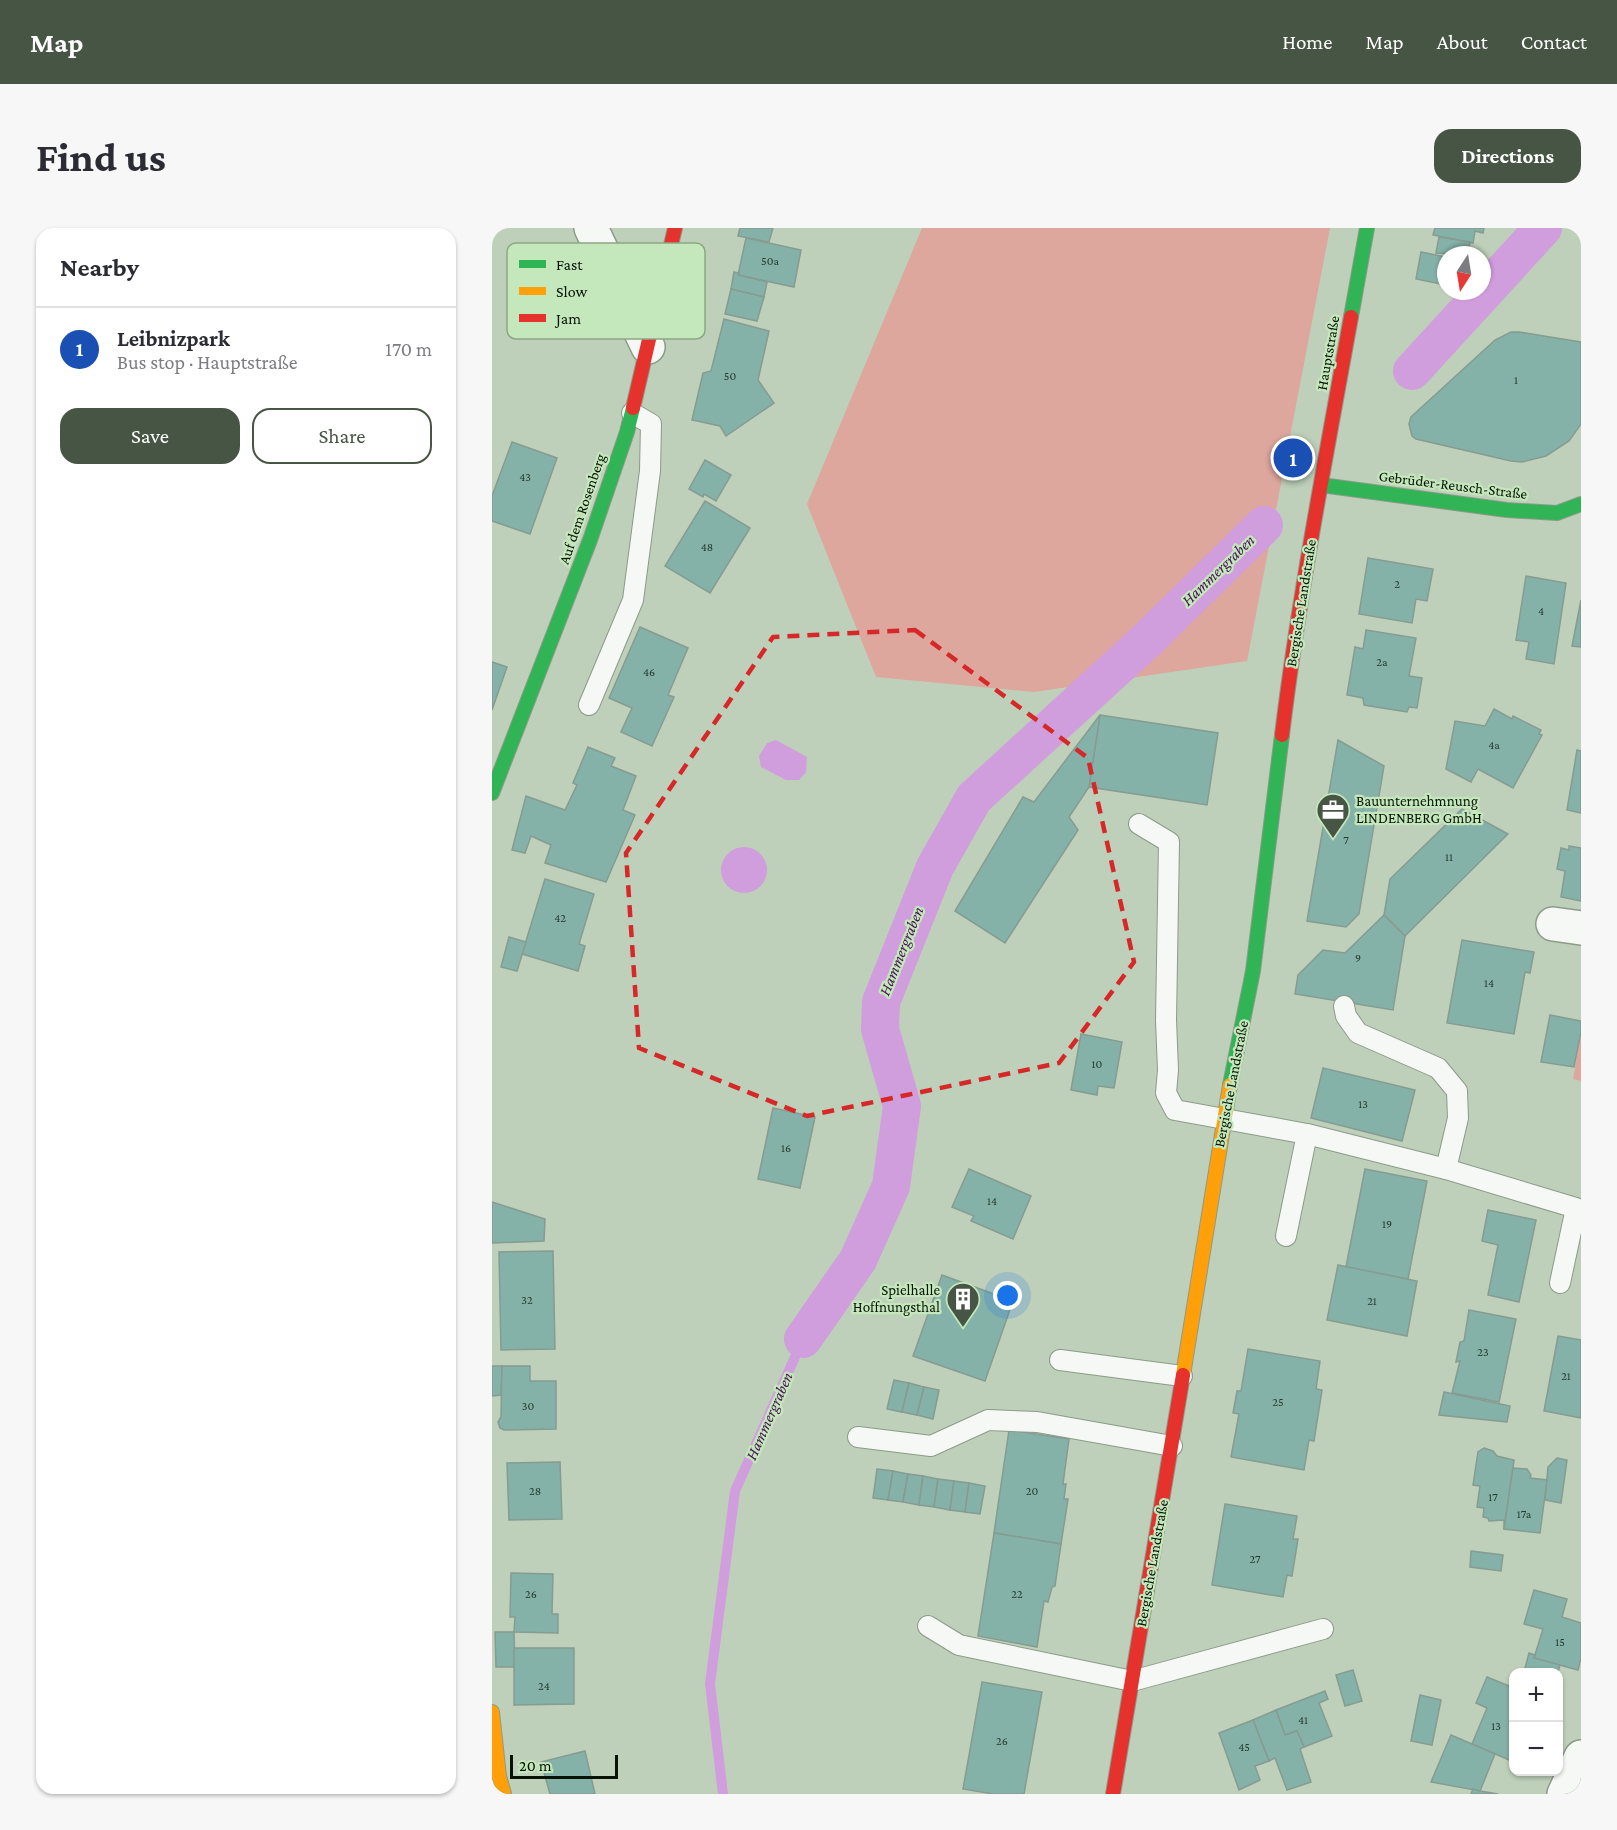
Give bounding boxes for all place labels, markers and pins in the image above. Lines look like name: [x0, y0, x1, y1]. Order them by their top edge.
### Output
pin: 1: [1274, 436, 1312, 480]
office icon: Bauunternehmnung LINDENBERG GmbH: [1315, 792, 1351, 839]
place label: Bauunternehmnung LINDENBERG GmbH: [1356, 793, 1482, 826]
building icon: Spielhalle Hoffnungsthal: [945, 1281, 981, 1328]
place label: Spielhalle Hoffnungsthal: [853, 1282, 940, 1316]

